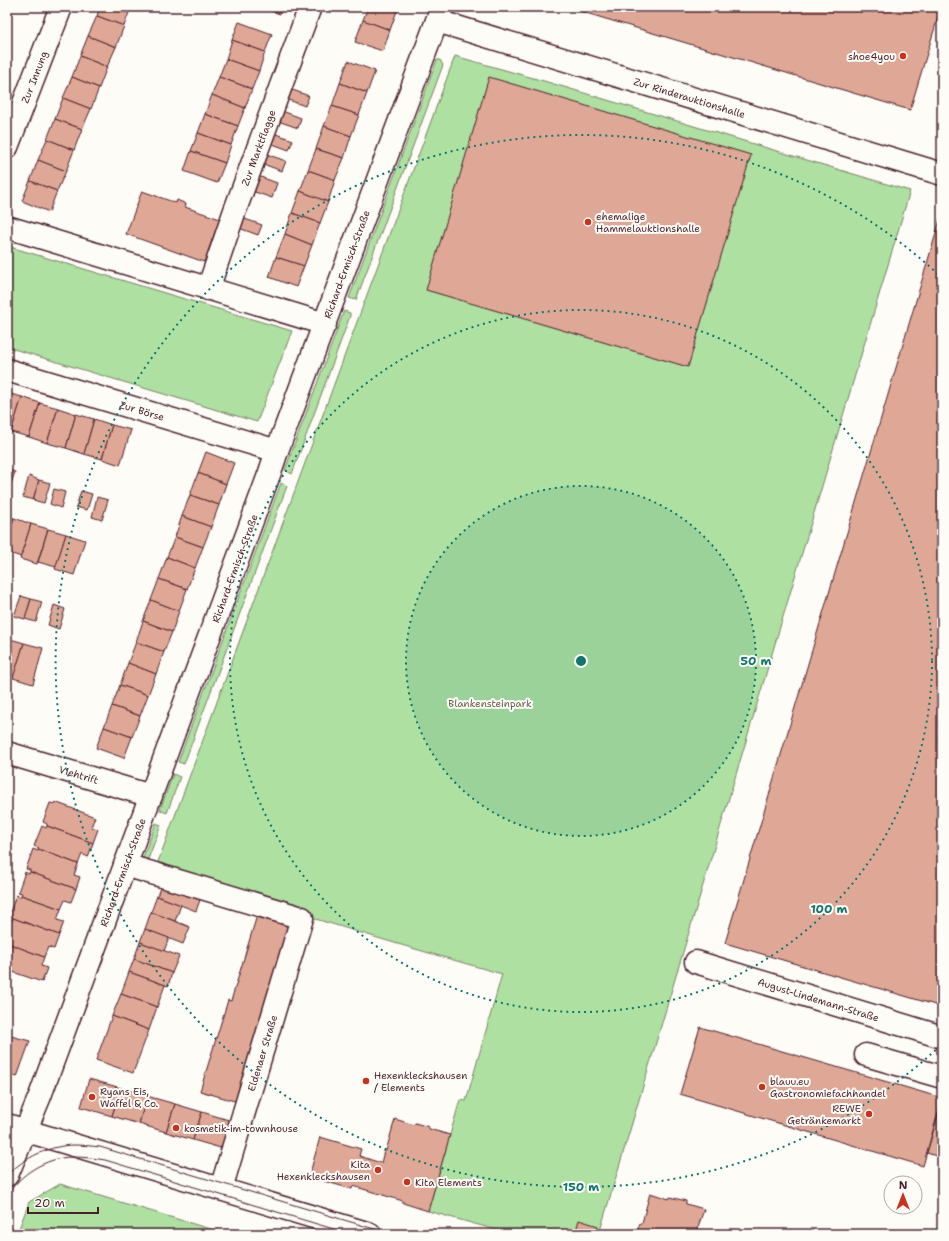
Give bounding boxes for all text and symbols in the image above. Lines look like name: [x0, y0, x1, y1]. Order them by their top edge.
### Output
street label: Zur Innung: [19, 49, 50, 105]
place label: shoe4you: [848, 50, 895, 63]
marker: shoe4you: [898, 51, 908, 61]
street label: Zur Rinderauktionshalle: [632, 75, 747, 121]
street label: Zur Marktflagge: [239, 108, 279, 188]
street label: Richard-Ermisch-Straße: [321, 208, 373, 320]
place label: ehemalige Hammelauktionshalle: [596, 210, 700, 235]
marker: ehemalige Hammelauktionshalle: [583, 217, 593, 227]
street label: Zur Börse: [118, 398, 166, 424]
street label: Richard-Ermisch-Straße: [209, 512, 261, 625]
text: 50 m: [741, 653, 772, 669]
centre of rings: [574, 654, 588, 668]
park label: Blankensteinpark: [448, 697, 532, 710]
street label: Viehtrift: [57, 763, 100, 787]
street label: Richard-Ermisch-Straße: [97, 816, 149, 929]
text: 100 m: [811, 901, 848, 917]
street label: August-Lindemann-Straße: [756, 975, 881, 1025]
street label: Eldenaer Straße: [245, 1013, 280, 1093]
place label: Hexenkleckshausen / Elements: [374, 1069, 467, 1094]
place label: blauu.eu Gastronomiefachhandel: [770, 1075, 886, 1100]
marker: Hexenkleckshausen / Elements: [361, 1076, 371, 1086]
marker: blauu.eu Gastronomiefachhandel: [757, 1082, 767, 1092]
place label: Ryans Eis, Waffel & Co.: [100, 1085, 159, 1110]
marker: Ryans Eis, Waffel & Co.: [87, 1092, 97, 1102]
place label: REWE Getränkemarkt: [787, 1102, 861, 1127]
marker: REWE Getränkemarkt: [864, 1109, 874, 1119]
place label: kosmetik-im-townhouse: [184, 1122, 299, 1135]
marker: kosmetik-im-townhouse: [171, 1123, 181, 1133]
place label: Kita Hexenkleckshausen: [277, 1158, 371, 1183]
marker: Kita Hexenkleckshausen: [373, 1165, 383, 1175]
north arrow: [883, 1175, 923, 1215]
place label: Kita Elements: [415, 1176, 482, 1189]
marker: Kita Elements: [402, 1177, 412, 1187]
text: N: [899, 1178, 908, 1193]
text: 150 m: [563, 1179, 599, 1195]
scale bar: [28, 1189, 98, 1215]
text: 20 m: [34, 1195, 65, 1211]

